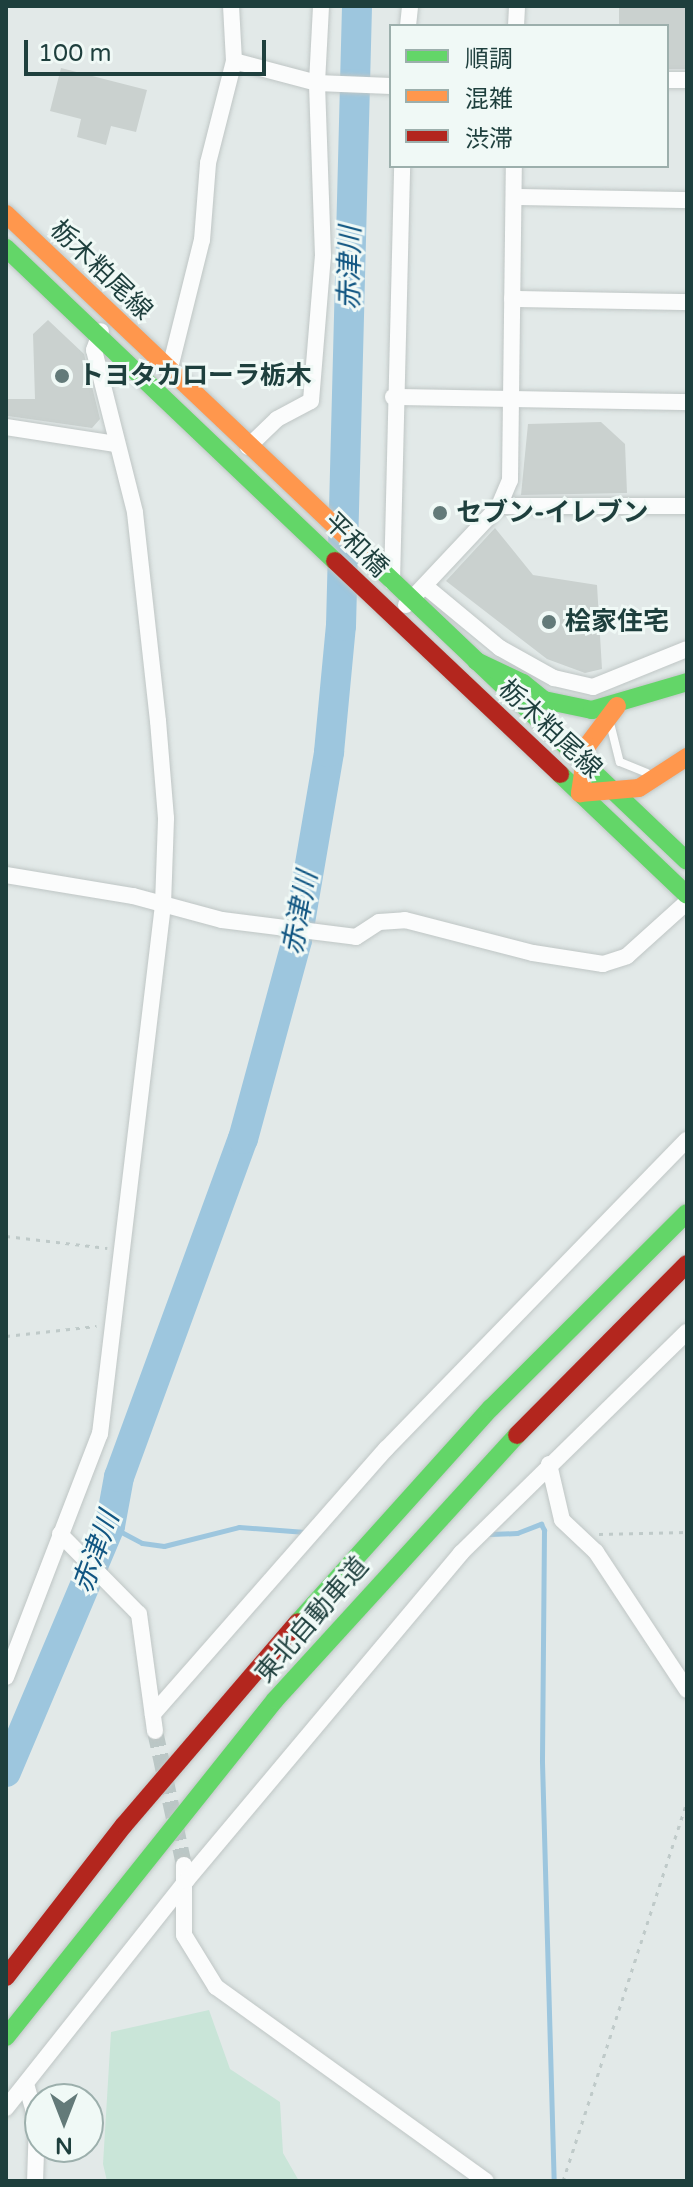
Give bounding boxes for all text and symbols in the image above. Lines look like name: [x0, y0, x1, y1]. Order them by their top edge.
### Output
scale bar: [28, 24, 270, 74]
legend: [389, 24, 669, 168]
text: 100 m: [38, 39, 112, 68]
text: 順調: [465, 45, 513, 74]
text: 混雑: [465, 85, 513, 114]
text: 渋滞: [465, 125, 513, 154]
street label: 栃木粕尾線: [43, 214, 159, 326]
water label: 赤津川: [332, 226, 368, 310]
place label: トヨタカローラ栃木: [78, 360, 312, 392]
marker: トヨタカローラ栃木: [53, 367, 71, 385]
place label: セブン-イレブン: [456, 497, 649, 529]
marker: セブン-イレブン: [431, 504, 449, 522]
street label: 平和橋: [317, 506, 395, 584]
place label: 桧家住宅: [565, 606, 669, 638]
marker: 桧家住宅: [540, 613, 558, 631]
street label: 栃木粕尾線: [492, 673, 608, 785]
water label: 赤津川: [275, 869, 325, 957]
water label: 赤津川: [66, 1507, 126, 1597]
street label: 東北自動車道: [249, 1551, 375, 1689]
north arrow: [24, 2083, 104, 2163]
text: N: [55, 2132, 73, 2158]

